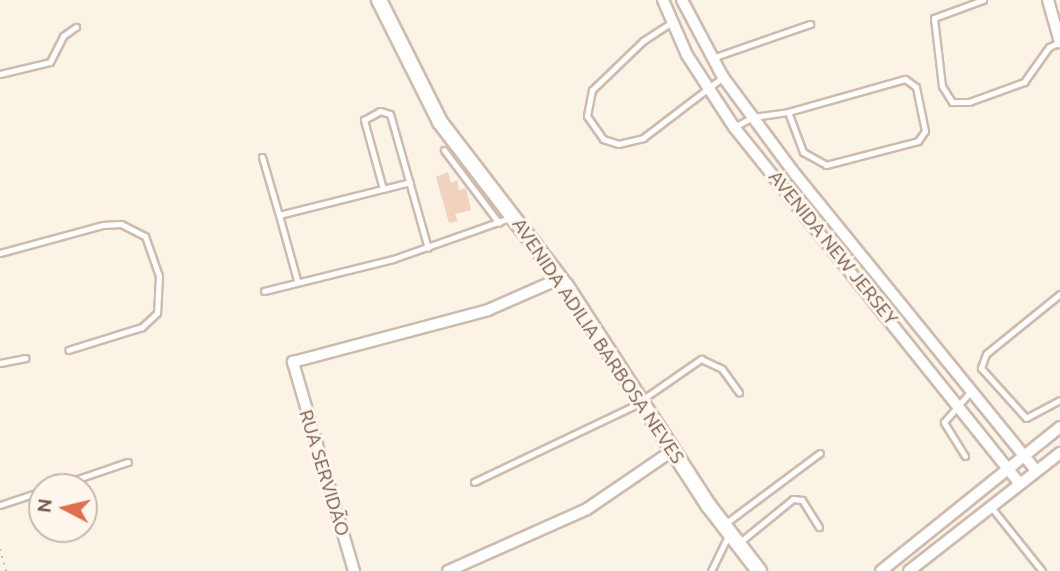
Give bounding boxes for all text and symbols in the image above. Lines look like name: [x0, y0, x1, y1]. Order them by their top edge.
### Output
street label: AVENIDA NEW JERSEY: [764, 166, 902, 330]
street label: AVENIDA ADILIA BARBOSA NEVES: [507, 214, 689, 468]
street label: RUA SERVIDÃO: [294, 407, 354, 539]
north arrow: [28, 473, 98, 543]
text: N: [32, 497, 56, 514]

